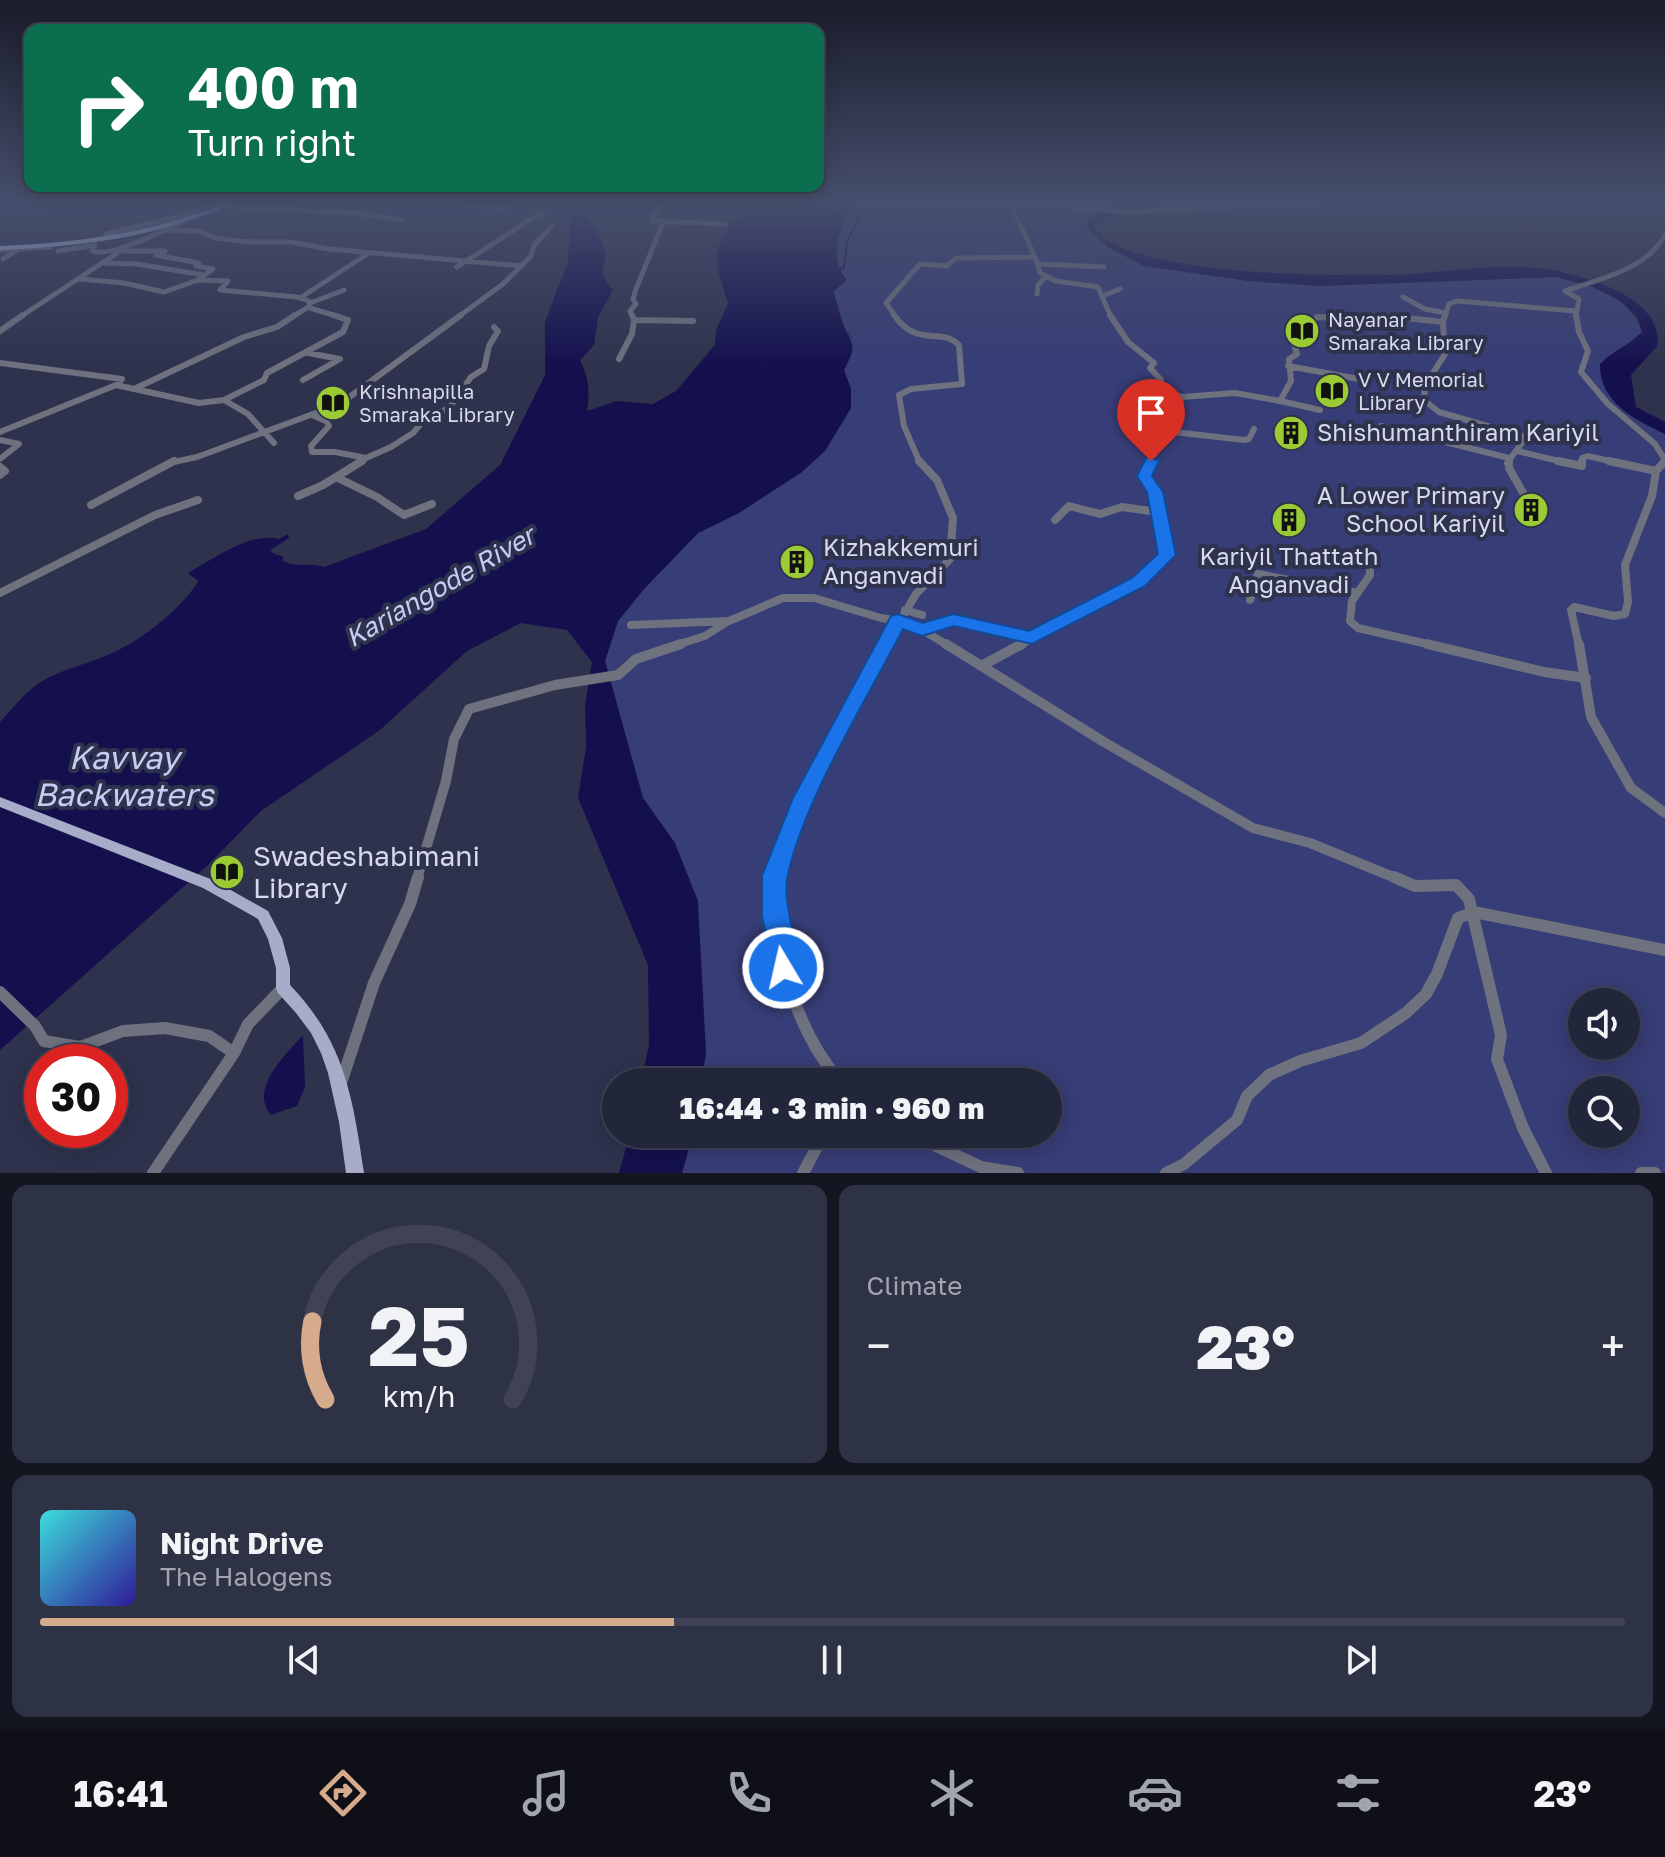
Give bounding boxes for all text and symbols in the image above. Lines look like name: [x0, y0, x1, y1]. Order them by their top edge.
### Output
text: 400 m: [188, 53, 359, 120]
icon: right: [56, 56, 160, 160]
text: Turn right: [188, 121, 356, 164]
place label: Nayanar Smaraka Library: [1328, 307, 1484, 354]
library icon: Nayanar Smaraka Library: [1283, 312, 1321, 350]
place label: V V Memorial Library: [1358, 367, 1484, 414]
library icon: V V Memorial Library: [1313, 372, 1351, 410]
place label: Krishnapilla Smaraka Library: [359, 379, 515, 426]
pin: [1117, 379, 1185, 461]
library icon: Krishnapilla Smaraka Library: [314, 384, 352, 422]
icon: arrive: [1129, 391, 1173, 435]
building icon: Shishumanthiram Kariyil: [1272, 414, 1310, 452]
place label: Shishumanthiram Kariyil: [1317, 417, 1599, 446]
place label: A Lower Primary School Kariyil: [1317, 480, 1505, 537]
building icon: A Lower Primary School Kariyil: [1512, 491, 1550, 529]
building icon: Kariyil Thattath Anganvadi: [1270, 501, 1308, 539]
water label: Kariangode River: [340, 518, 543, 653]
place label: Kizhakkemuri Anganvadi: [823, 532, 979, 589]
place label: Kariyil Thattath Anganvadi: [1200, 541, 1378, 598]
building icon: Kizhakkemuri Anganvadi: [778, 543, 816, 581]
water label: Kavvay Backwaters: [34, 738, 216, 813]
place label: Swadeshabimani Library: [253, 839, 480, 904]
library icon: Swadeshabimani Library: [208, 853, 246, 891]
position arrow: [741, 926, 825, 1010]
map controls: [1568, 988, 1640, 1148]
button: sound: [1568, 988, 1640, 1060]
speed limit sign: 30: [24, 1044, 128, 1148]
button: search: [1568, 1076, 1640, 1148]
text: 16:44 · 3 min · 960 m: [680, 1090, 984, 1126]
text: Climate: [867, 1270, 962, 1301]
text: 25: [369, 1284, 470, 1384]
text: 23°: [1197, 1310, 1295, 1382]
text: −: [867, 1319, 891, 1372]
text: +: [1601, 1319, 1625, 1372]
text: km/h: [383, 1379, 456, 1413]
text: Night Drive: [160, 1525, 324, 1561]
text: The Halogens: [160, 1561, 333, 1592]
icon: previous: [282, 1638, 326, 1682]
icon: pause: [810, 1638, 854, 1682]
icon: next: [1339, 1638, 1383, 1682]
icon: directions: [315, 1765, 371, 1821]
icon: music: [518, 1765, 574, 1821]
icon: phone: [721, 1765, 777, 1821]
icon: climate: [924, 1765, 980, 1821]
icon: car: [1127, 1765, 1183, 1821]
icon: filters: [1330, 1765, 1386, 1821]
text: 16:41: [74, 1772, 168, 1815]
text: 23°: [1533, 1772, 1591, 1815]

